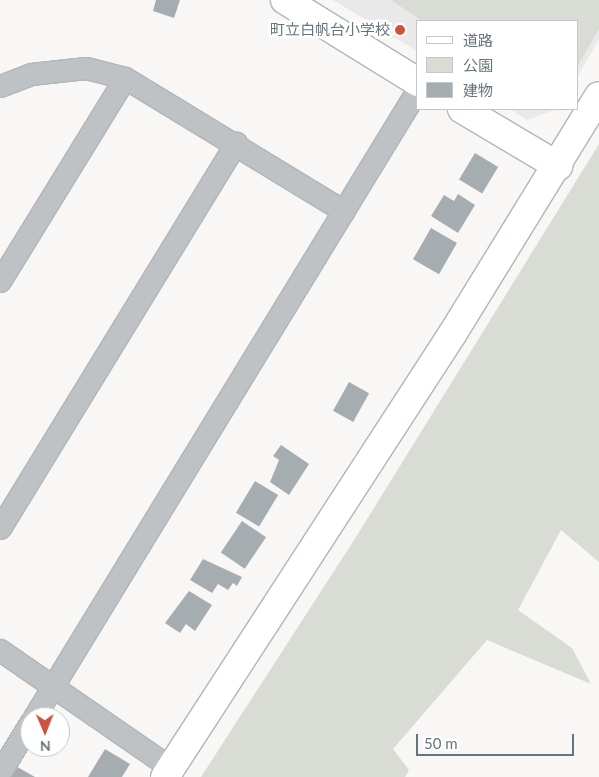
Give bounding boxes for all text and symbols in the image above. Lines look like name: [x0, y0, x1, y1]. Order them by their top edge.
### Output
legend: [416, 20, 579, 110]
place label: 町立白帆台小学校: [270, 21, 390, 39]
marker: 町立白帆台小学校: [394, 24, 406, 36]
text: 道路: [463, 31, 493, 49]
text: 公園: [463, 56, 493, 74]
text: 建物: [463, 81, 493, 99]
north arrow: [20, 707, 70, 757]
scale bar: [419, 724, 576, 756]
text: 50 m: [424, 734, 458, 752]
text: N: [40, 738, 51, 755]

